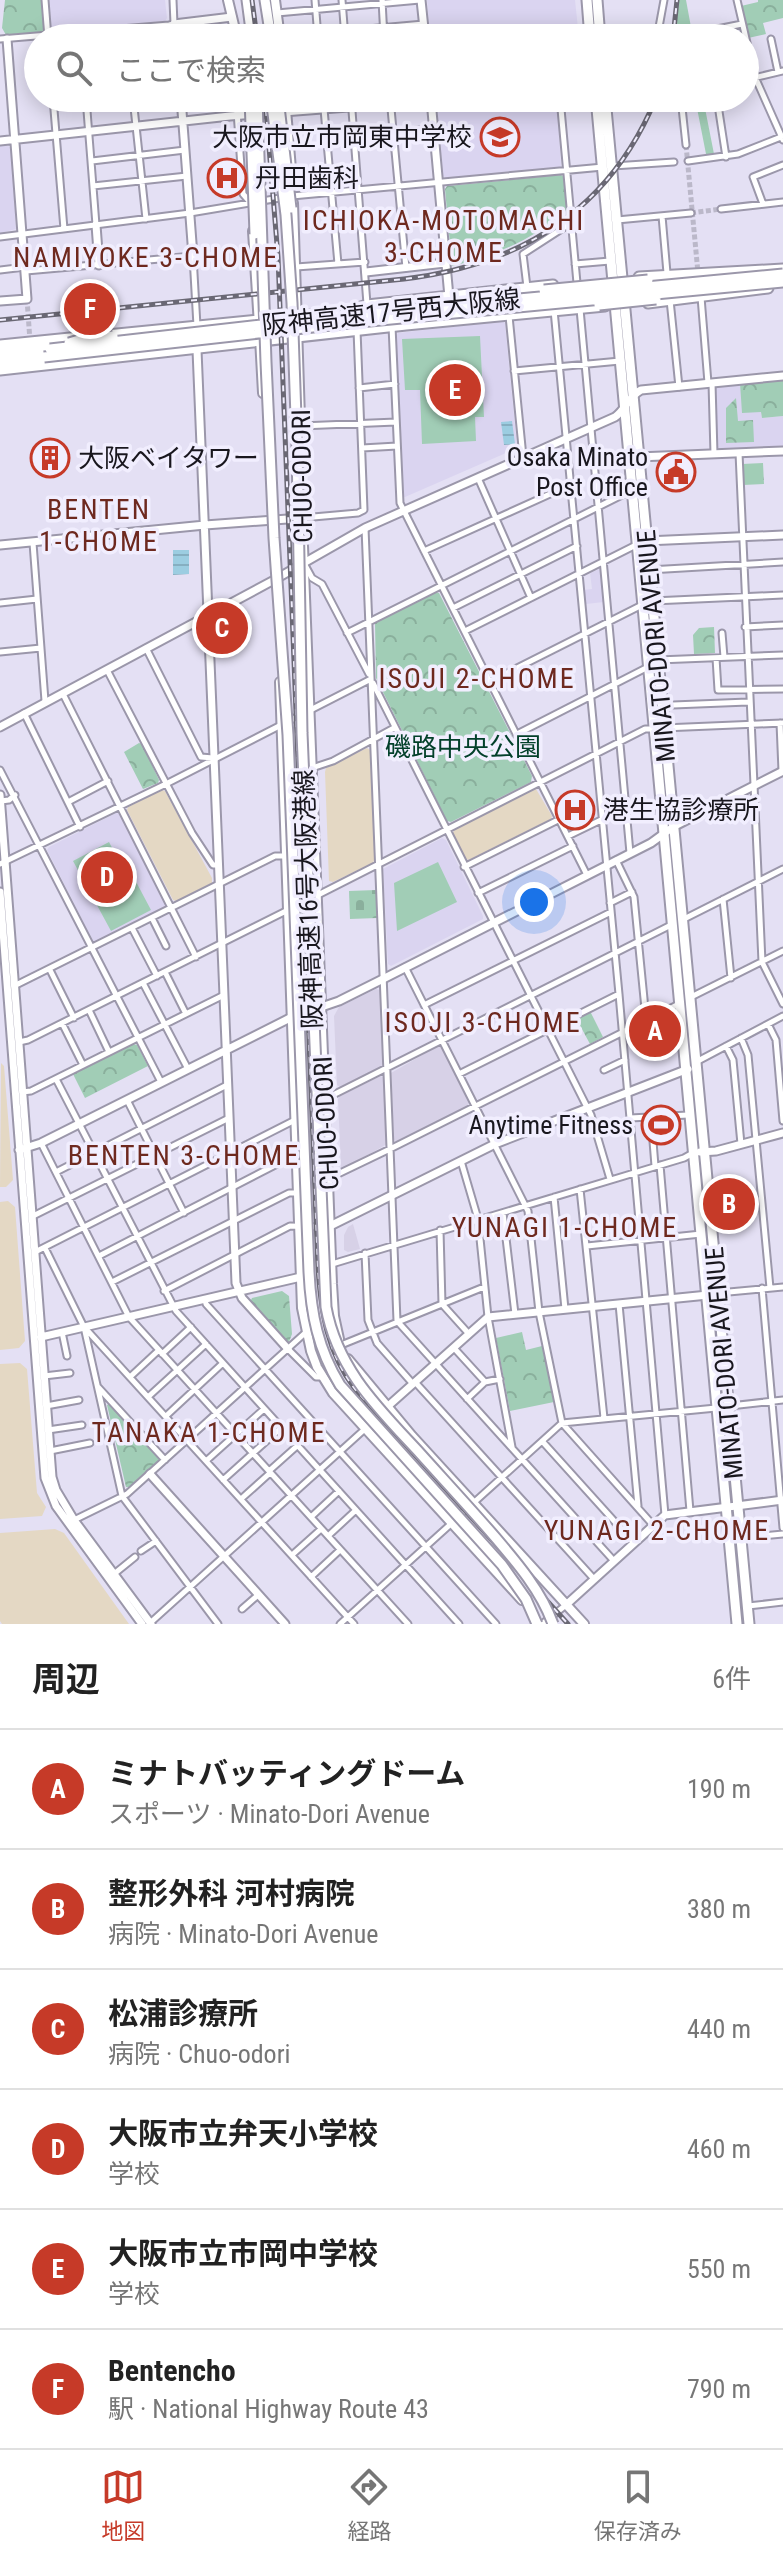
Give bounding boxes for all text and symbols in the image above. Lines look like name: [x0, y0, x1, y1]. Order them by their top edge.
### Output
search box: [24, 24, 759, 112]
icon: search: [52, 46, 96, 90]
text: ここで検索: [116, 53, 266, 88]
school or university icon: 大阪市立市岡東中学校: [479, 116, 521, 158]
place label: 大阪市立市岡東中学校: [212, 122, 472, 152]
hospital icon: 丹田歯科: [206, 157, 248, 199]
place label: 丹田歯科: [255, 163, 359, 193]
district label: ICHIOKA-MOTOMACHI 3-CHOME: [303, 204, 585, 269]
district label: NAMIYOKE 3-CHOME: [13, 241, 279, 274]
pin: F: [64, 279, 116, 339]
street label: 阪神高速17号西大阪線: [260, 284, 522, 340]
pin: E: [429, 360, 481, 420]
street label: CHUO-ODORI: [286, 409, 318, 543]
building icon: 大阪ベイタワー: [29, 437, 71, 479]
place label: Osaka Minato Post Office: [507, 442, 648, 502]
place label: 大阪ベイタワー: [78, 443, 259, 473]
public building icon: Osaka Minato Post Office: [655, 451, 697, 493]
district label: BENTEN 1-CHOME: [39, 493, 159, 558]
street label: MINATO-DORI AVENUE: [631, 529, 681, 763]
pin: C: [196, 598, 248, 658]
district label: ISOJI 2-CHOME: [378, 662, 576, 695]
park label: 磯路中央公園: [385, 732, 541, 762]
street label: 阪神高速16号大阪港線: [288, 769, 328, 1029]
hospital icon: 港生協診療所: [554, 789, 596, 831]
place label: 港生協診療所: [603, 795, 759, 825]
pin: D: [81, 847, 133, 907]
your location: [514, 882, 554, 922]
pin: A: [629, 1001, 681, 1061]
district label: ISOJI 3-CHOME: [384, 1006, 582, 1039]
street label: CHUO-ODORI: [308, 1055, 344, 1191]
sports icon: Anytime Fitness: [640, 1104, 682, 1146]
place label: Anytime Fitness: [469, 1110, 633, 1140]
district label: BENTEN 3-CHOME: [68, 1139, 300, 1172]
pin: B: [703, 1174, 755, 1234]
district label: YUNAGI 1-CHOME: [452, 1211, 678, 1244]
street label: MINATO-DORI AVENUE: [699, 1246, 749, 1480]
district label: TANAKA 1-CHOME: [91, 1416, 327, 1449]
district label: YUNAGI 2-CHOME: [544, 1514, 770, 1547]
text: 周辺: [32, 1659, 100, 1699]
text: 6件: [712, 1664, 751, 1694]
text: ミナトバッティングドーム: [108, 1756, 465, 1791]
text: A: [50, 1774, 66, 1804]
text: 190 m: [687, 1774, 751, 1804]
text: スポーツ · Minato-Dori Avenue: [108, 1799, 430, 1829]
text: 整形外科 河村病院: [108, 1876, 355, 1911]
text: B: [51, 1894, 65, 1924]
text: 380 m: [687, 1894, 751, 1924]
text: 病院 · Minato-Dori Avenue: [108, 1919, 378, 1949]
text: 松浦診療所: [108, 1996, 258, 2031]
text: C: [51, 2014, 65, 2044]
text: 440 m: [687, 2014, 751, 2044]
text: 病院 · Chuo-odori: [108, 2039, 291, 2069]
text: 大阪市立弁天小学校: [108, 2116, 378, 2151]
text: D: [51, 2134, 65, 2164]
text: 460 m: [687, 2134, 751, 2164]
text: 学校: [108, 2159, 160, 2189]
text: 大阪市立市岡中学校: [108, 2236, 378, 2271]
text: E: [52, 2254, 64, 2284]
text: 550 m: [687, 2254, 751, 2284]
text: 学校: [108, 2279, 160, 2309]
text: Bentencho: [108, 2353, 236, 2388]
text: F: [52, 2374, 64, 2404]
text: 790 m: [687, 2374, 751, 2404]
text: 駅 · National Highway Route 43: [108, 2394, 429, 2424]
tab: 地図: [101, 2465, 145, 2545]
tab: 経路: [347, 2465, 392, 2545]
tab: 保存済み: [594, 2465, 682, 2545]

